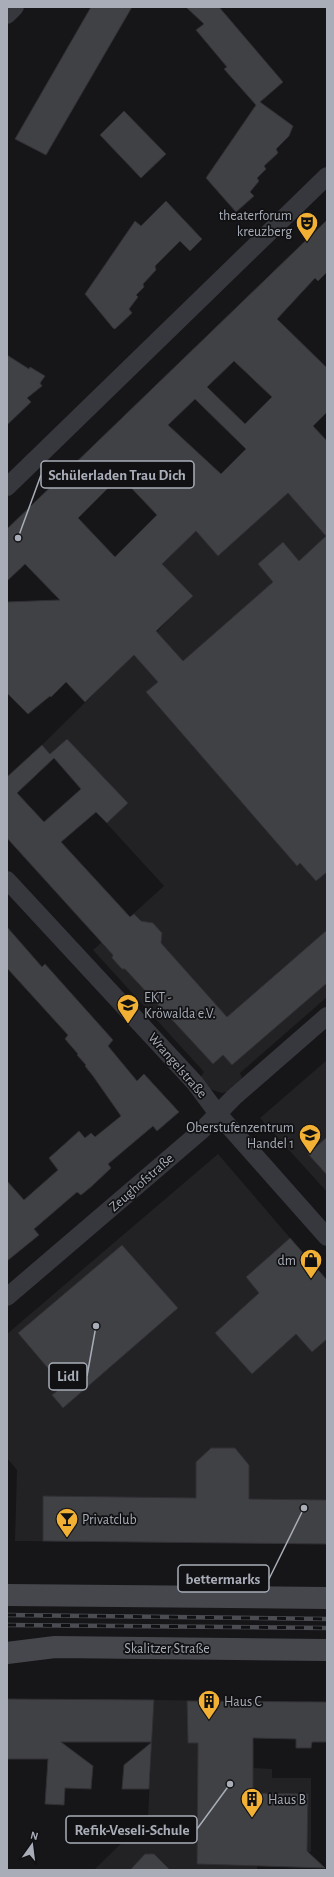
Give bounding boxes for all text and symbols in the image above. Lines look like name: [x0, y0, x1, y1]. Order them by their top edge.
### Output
place label: theaterforum kreuzberg: [219, 209, 292, 239]
theatre icon: theaterforum kreuzberg: [294, 210, 320, 243]
callout: Schülerladen Trau Dich: [41, 461, 194, 488]
text: Schülerladen Trau Dich: [48, 468, 186, 483]
place label: EKT - Kröwalda e.V.: [144, 991, 216, 1021]
school or university icon: EKT - Kröwalda e.V.: [115, 992, 141, 1025]
street label: Wrangelstraße: [145, 1030, 209, 1101]
place label: Oberstufenzentrum Handel 1: [186, 1121, 294, 1151]
school or university icon: Oberstufenzentrum Handel 1: [297, 1122, 323, 1155]
street label: Zeughofstraße: [107, 1151, 177, 1214]
shop icon: dm: [298, 1247, 324, 1280]
place label: dm: [278, 1254, 296, 1268]
callout: Lidl: [49, 1363, 87, 1390]
text: Lidl: [57, 1369, 79, 1384]
bar icon: Privatclub: [54, 1506, 80, 1539]
place label: Privatclub: [82, 1513, 137, 1527]
callout: bettermarks: [178, 1565, 269, 1592]
text: bettermarks: [186, 1572, 261, 1587]
street label: Skalitzer Straße: [124, 1642, 210, 1656]
building icon: Haus C: [196, 1688, 222, 1721]
place label: Haus C: [224, 1695, 262, 1709]
building icon: Haus B: [239, 1786, 265, 1819]
place label: Haus B: [268, 1793, 306, 1807]
callout: Refik-Veseli-Schule: [66, 1816, 197, 1843]
text: Refik-Veseli-Schule: [74, 1823, 190, 1838]
north arrow: [12, 1825, 52, 1865]
text: N: [29, 1830, 39, 1842]

